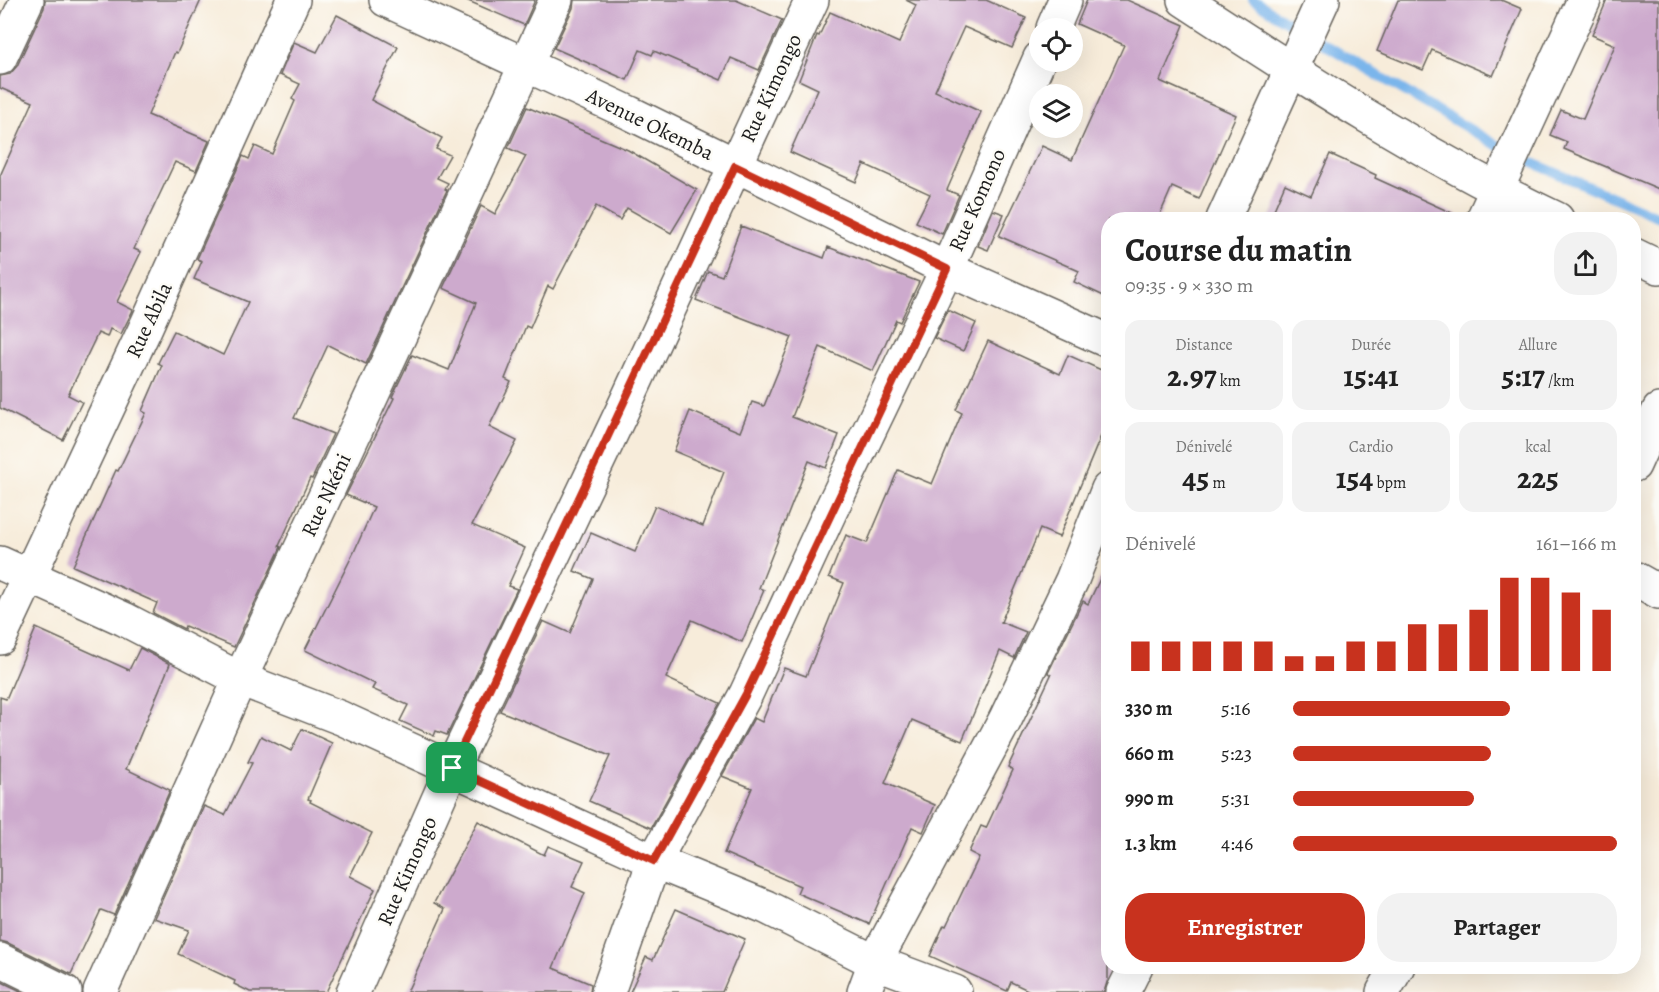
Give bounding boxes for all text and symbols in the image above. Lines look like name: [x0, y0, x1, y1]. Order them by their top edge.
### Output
map controls: [1029, 18, 1083, 138]
button: locate: [1029, 18, 1083, 72]
street label: Rue Kimongo: [734, 29, 808, 147]
street label: Avenue Okemba: [581, 81, 719, 167]
button: layers: [1029, 84, 1083, 138]
street label: Rue Komono: [942, 144, 1012, 256]
text: Course du matin: [1125, 227, 1352, 272]
button: share: [1554, 232, 1617, 295]
text: 09:35 · 9 × 330 m: [1125, 272, 1253, 299]
street label: Rue Abila: [119, 277, 179, 362]
text: Distance: [1175, 334, 1233, 356]
text: Durée: [1351, 334, 1391, 356]
text: Allure: [1519, 334, 1557, 356]
text: 2.97: [1167, 356, 1217, 396]
text: 15:41: [1343, 356, 1399, 396]
text: 5:17: [1501, 356, 1545, 396]
text: km: [1217, 370, 1241, 392]
text: /km: [1545, 370, 1575, 392]
text: Dénivelé: [1176, 436, 1232, 458]
text: Cardio: [1349, 436, 1393, 458]
text: kcal: [1525, 436, 1551, 458]
street label: Rue Nkéni: [294, 449, 358, 541]
text: 45: [1182, 458, 1209, 498]
text: 154: [1336, 458, 1373, 498]
text: 225: [1517, 458, 1559, 498]
text: m: [1209, 472, 1226, 494]
text: bpm: [1373, 472, 1406, 494]
text: Dénivelé: [1125, 530, 1196, 557]
text: 161–166 m: [1536, 530, 1617, 557]
text: 330 m: [1125, 695, 1173, 722]
text: 5:16: [1221, 695, 1250, 722]
text: 660 m: [1125, 740, 1174, 767]
text: 5:23: [1221, 740, 1252, 767]
pin: [426, 742, 477, 793]
icon: arrive: [435, 751, 468, 784]
text: 990 m: [1125, 785, 1174, 812]
text: 5:31: [1221, 785, 1250, 812]
street label: Rue Kimongo: [370, 812, 444, 930]
text: 1.3 km: [1125, 830, 1177, 857]
text: 4:46: [1221, 830, 1253, 857]
button: Enregistrer: [1125, 893, 1365, 962]
button: Partager: [1377, 893, 1617, 962]

